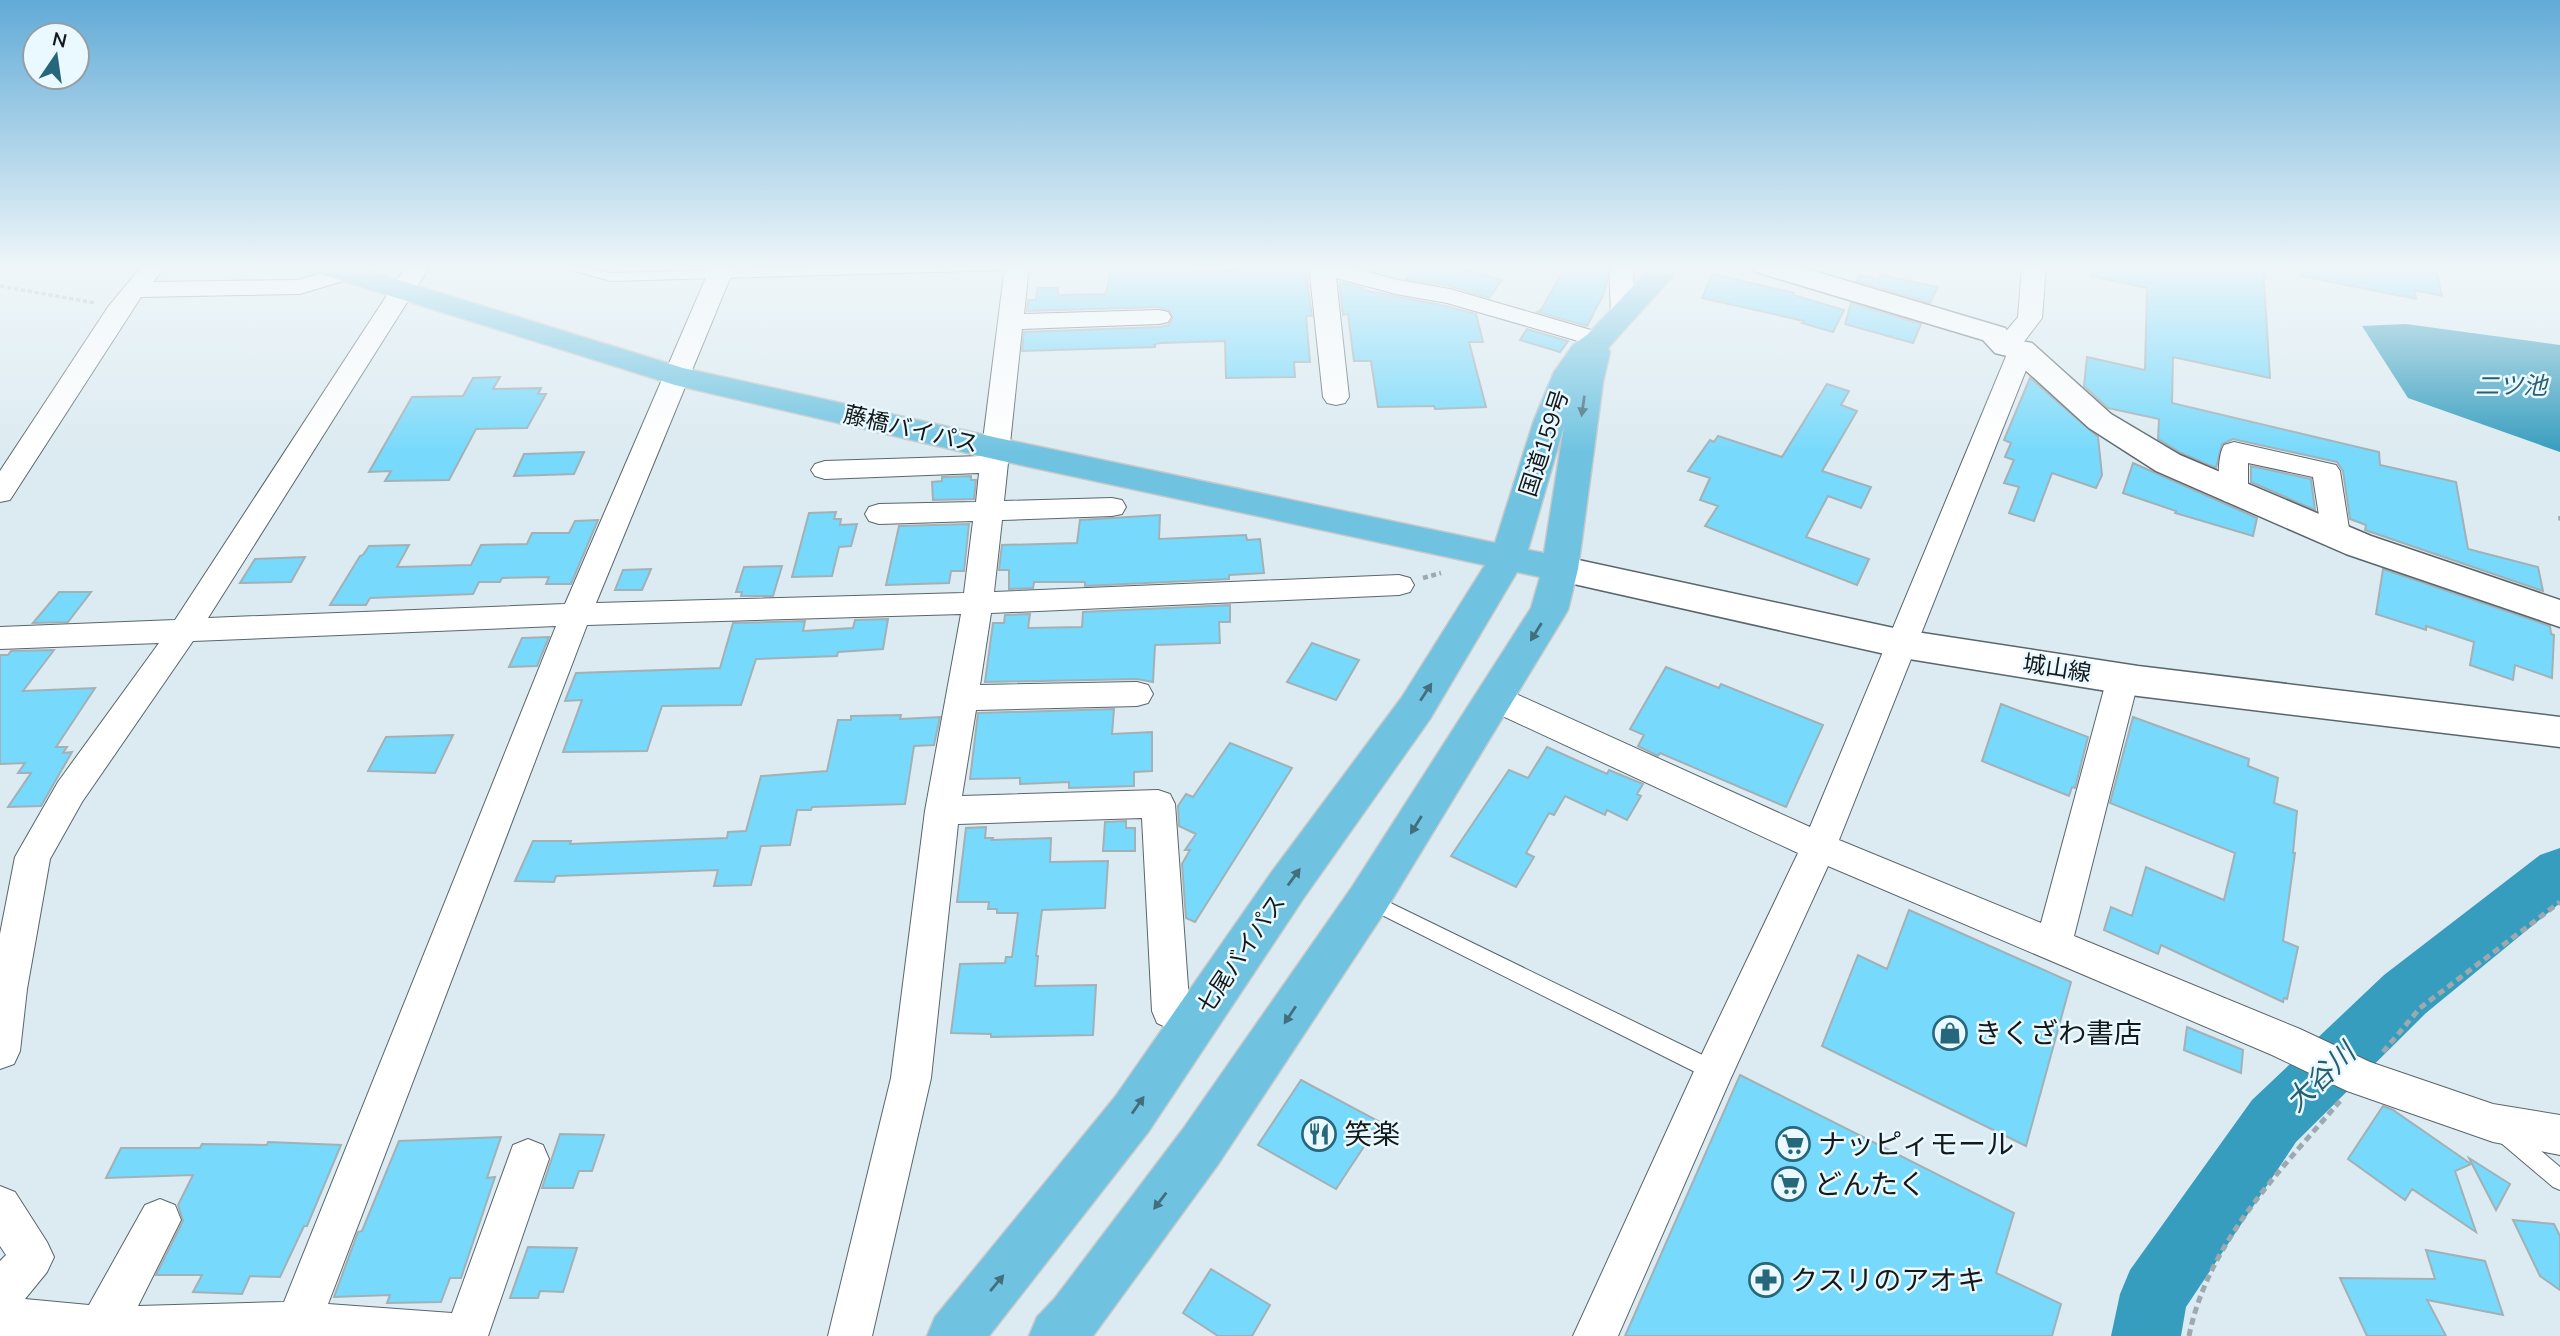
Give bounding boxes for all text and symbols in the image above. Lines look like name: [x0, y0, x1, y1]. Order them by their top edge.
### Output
north arrow: [21, 21, 91, 91]
text: N: [50, 26, 69, 55]
water label: 二ツ池: [2475, 370, 2549, 402]
street label: 国道159号: [1513, 386, 1576, 500]
one-way arrow: [1578, 395, 1589, 417]
street label: 藤橋バイパス: [840, 399, 981, 460]
one-way arrow: [1529, 622, 1542, 641]
street label: 城山線: [2020, 648, 2093, 689]
one-way arrow: [1420, 682, 1433, 701]
one-way arrow: [1409, 815, 1422, 835]
one-way arrow: [1287, 867, 1301, 886]
street label: 七尾バイパス: [1190, 889, 1293, 1020]
one-way arrow: [1283, 1006, 1297, 1024]
shop icon: きくざわ書店: [1931, 1014, 1969, 1052]
place label: きくざわ書店: [1974, 1015, 2142, 1053]
water label: 大谷川: [2277, 1033, 2366, 1121]
one-way arrow: [1131, 1096, 1145, 1114]
restaurant icon: 笑楽: [1300, 1115, 1338, 1153]
place label: 笑楽: [1344, 1116, 1400, 1154]
supermarket icon: ナッピィモール: [1774, 1125, 1812, 1163]
place label: ナッピィモール: [1818, 1126, 2014, 1164]
supermarket icon: どんたく: [1770, 1165, 1808, 1203]
place label: どんたく: [1814, 1166, 1926, 1204]
one-way arrow: [1153, 1192, 1168, 1210]
pharmacy icon: クスリのアオキ: [1747, 1261, 1785, 1299]
place label: クスリのアオキ: [1790, 1262, 1985, 1300]
one-way arrow: [989, 1275, 1004, 1292]

